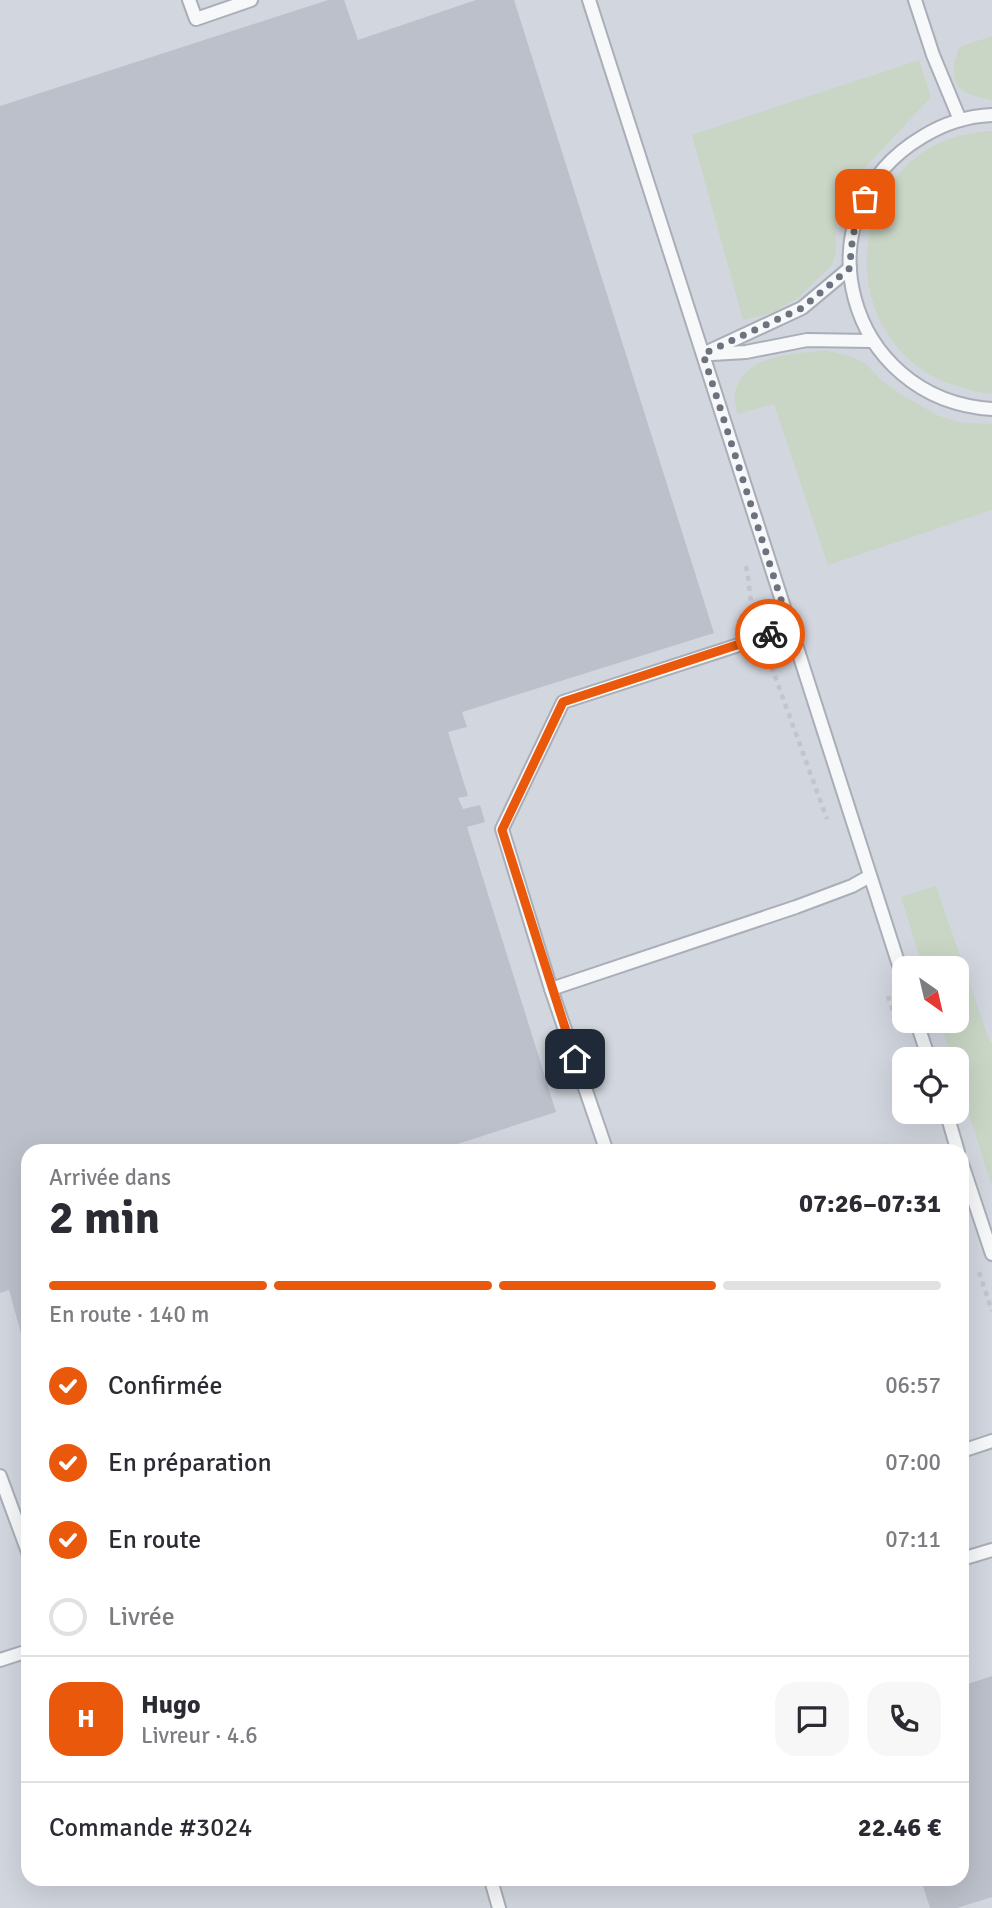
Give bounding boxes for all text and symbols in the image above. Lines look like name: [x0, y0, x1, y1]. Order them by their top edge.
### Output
pin: [835, 169, 895, 229]
icon: bag: [846, 180, 884, 218]
courier: [735, 599, 805, 669]
icon: bike: [751, 615, 789, 653]
north arrow: [892, 956, 970, 1032]
map controls: [892, 956, 969, 1124]
pin: [545, 1029, 605, 1089]
icon: home: [556, 1040, 594, 1078]
button: locate: [892, 1047, 969, 1124]
text: Arrivée dans: [49, 1163, 171, 1192]
text: 07:26–07:31: [799, 1188, 941, 1220]
text: 2 min: [49, 1190, 160, 1246]
text: En route · 140 m: [49, 1300, 209, 1329]
icon: check: [49, 1367, 87, 1405]
text: Confirmée: [108, 1370, 223, 1402]
text: 06:57: [885, 1371, 941, 1400]
icon: check: [49, 1444, 87, 1482]
text: En préparation: [108, 1447, 272, 1479]
text: 07:00: [885, 1448, 941, 1477]
icon: check: [49, 1521, 87, 1559]
text: En route: [108, 1524, 201, 1556]
text: 07:11: [885, 1525, 941, 1554]
text: Livrée: [108, 1601, 175, 1633]
button: chat: [775, 1682, 849, 1756]
button: phone: [867, 1682, 941, 1756]
text: Hugo: [141, 1689, 201, 1721]
text: H: [77, 1703, 95, 1735]
text: Livreur · 4.6: [141, 1721, 258, 1750]
text: Commande #3024: [49, 1812, 252, 1844]
text: 22.46 €: [858, 1812, 941, 1844]

